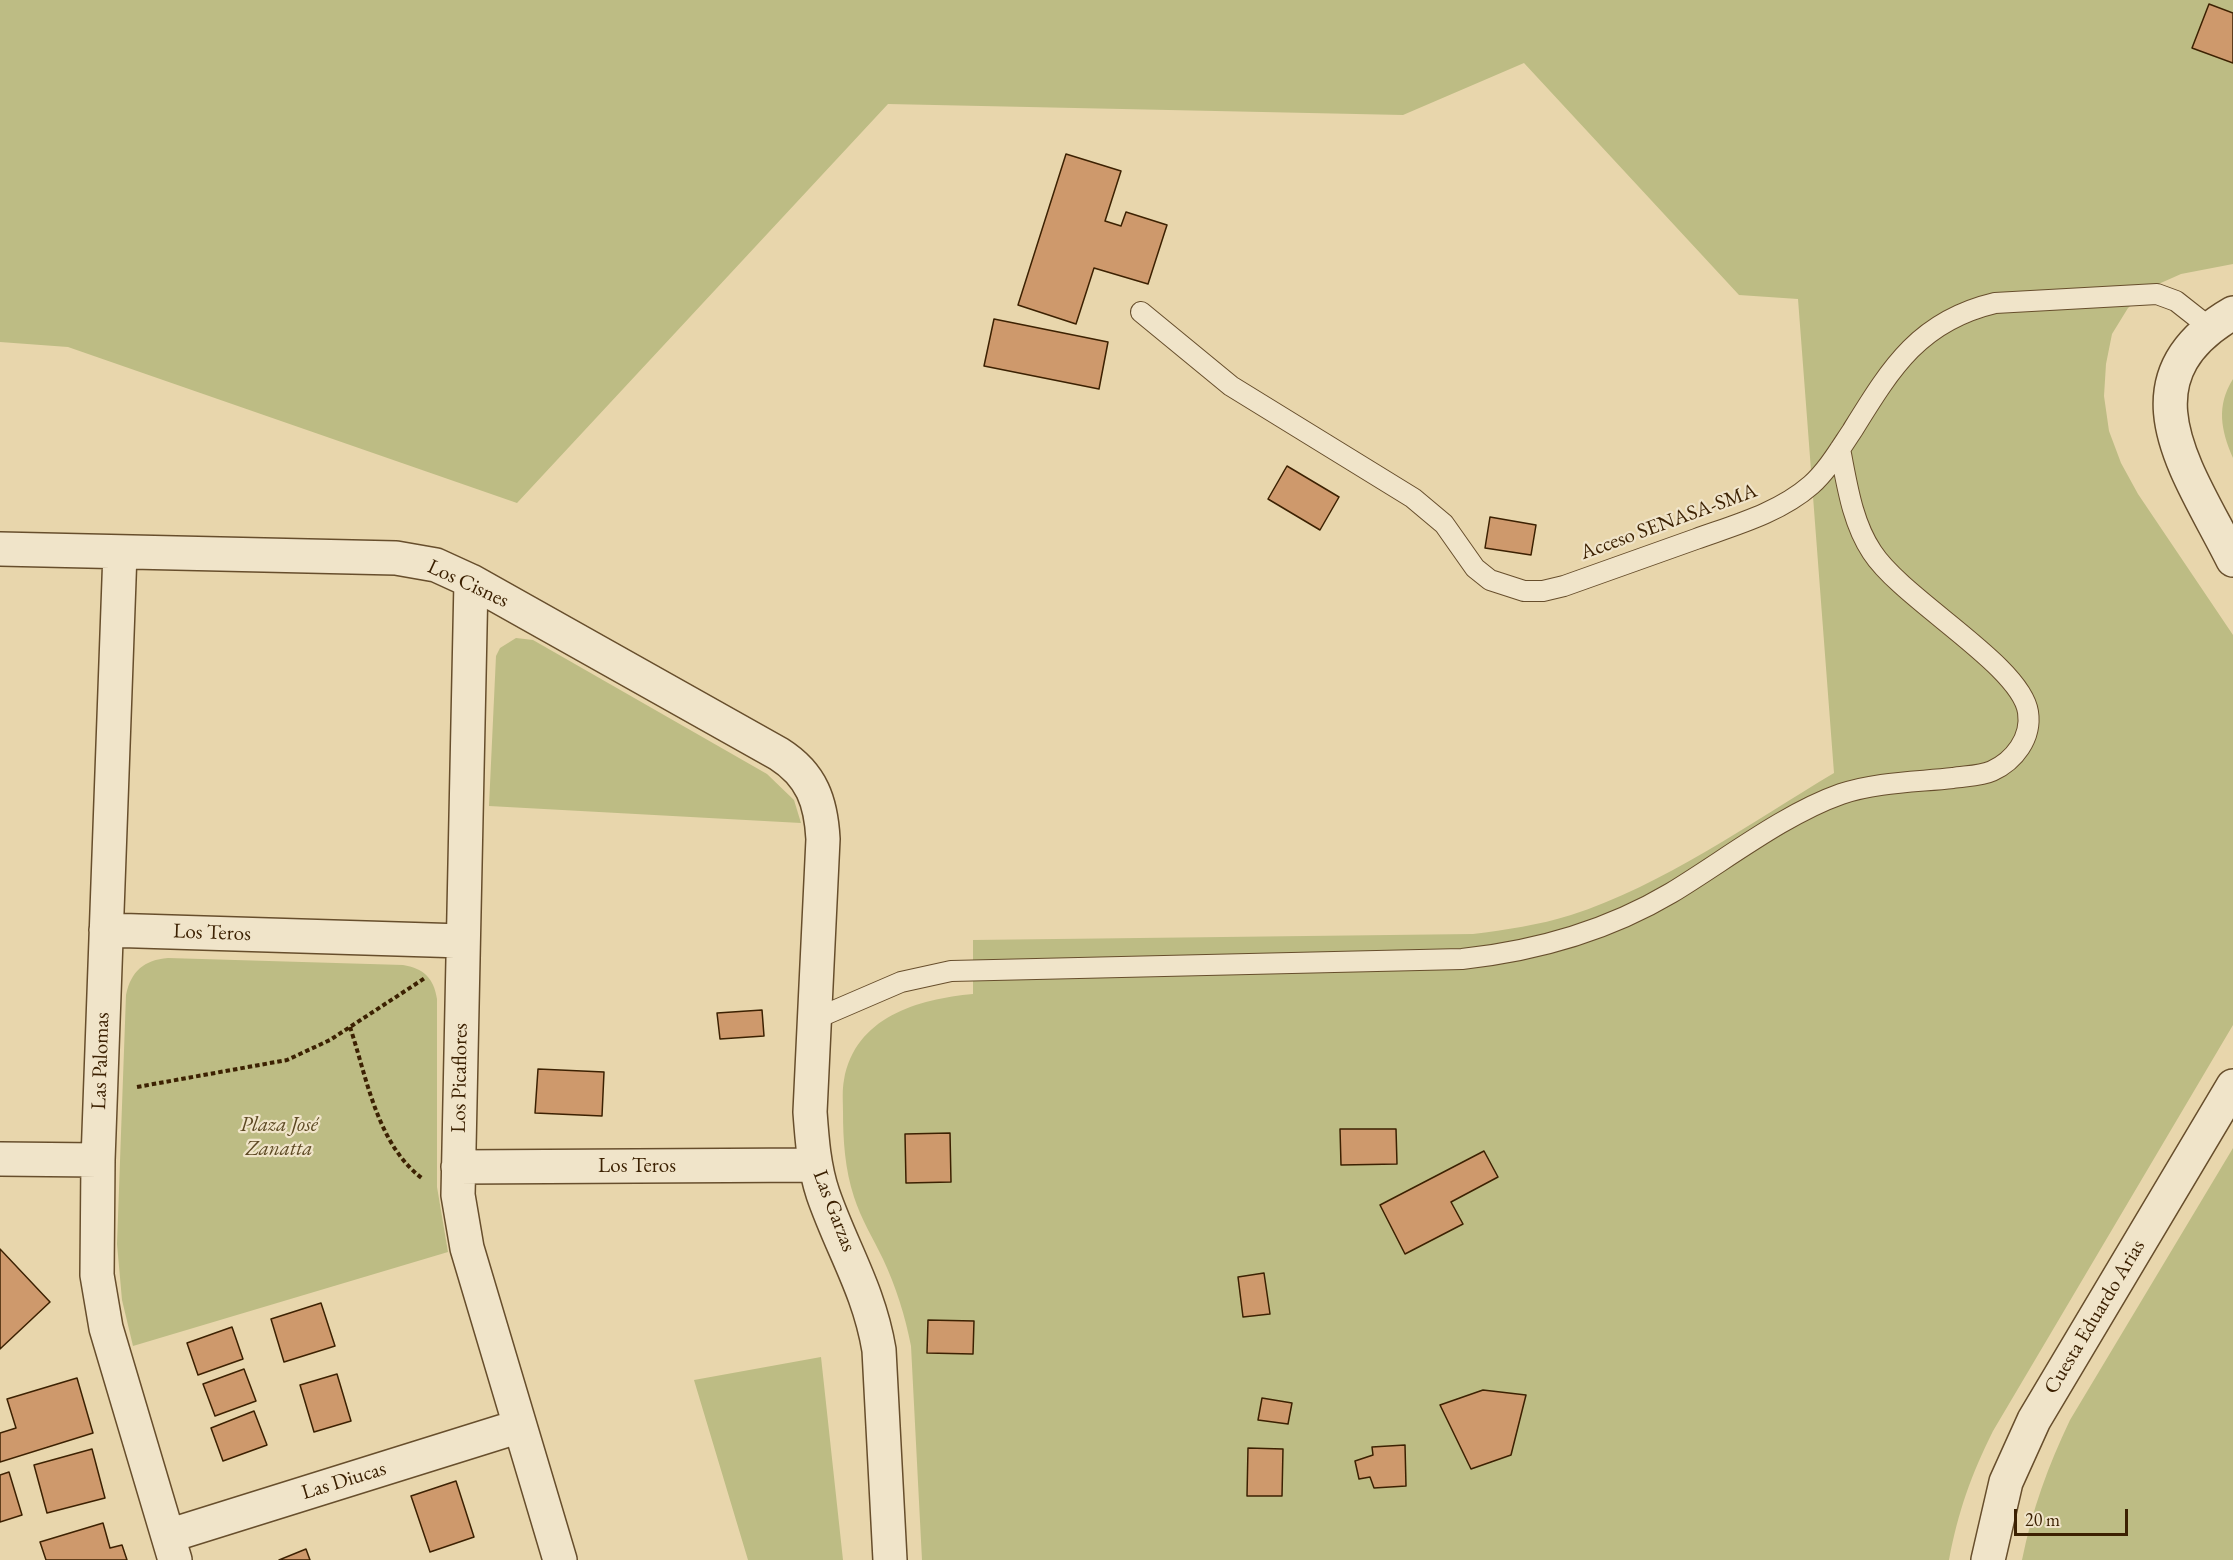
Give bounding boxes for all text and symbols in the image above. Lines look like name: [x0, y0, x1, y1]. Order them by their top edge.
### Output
street label: Acceso SENASA-SMA: [1577, 478, 1761, 566]
street label: Los Cisnes: [423, 554, 513, 614]
street label: Los Teros: [173, 919, 251, 947]
street label: Las Palomas: [87, 1012, 115, 1110]
street label: Los Picaflores: [446, 1023, 474, 1133]
park label: Plaza José Zanatta: [240, 1112, 318, 1162]
street label: Los Teros: [598, 1153, 676, 1179]
street label: Las Garzas: [807, 1167, 861, 1255]
street label: Cuesta Eduardo Arias: [2039, 1235, 2151, 1399]
street label: Las Diucas: [299, 1456, 389, 1506]
scale bar: [2017, 1497, 2131, 1535]
text: 20 m: [2025, 1508, 2060, 1531]

